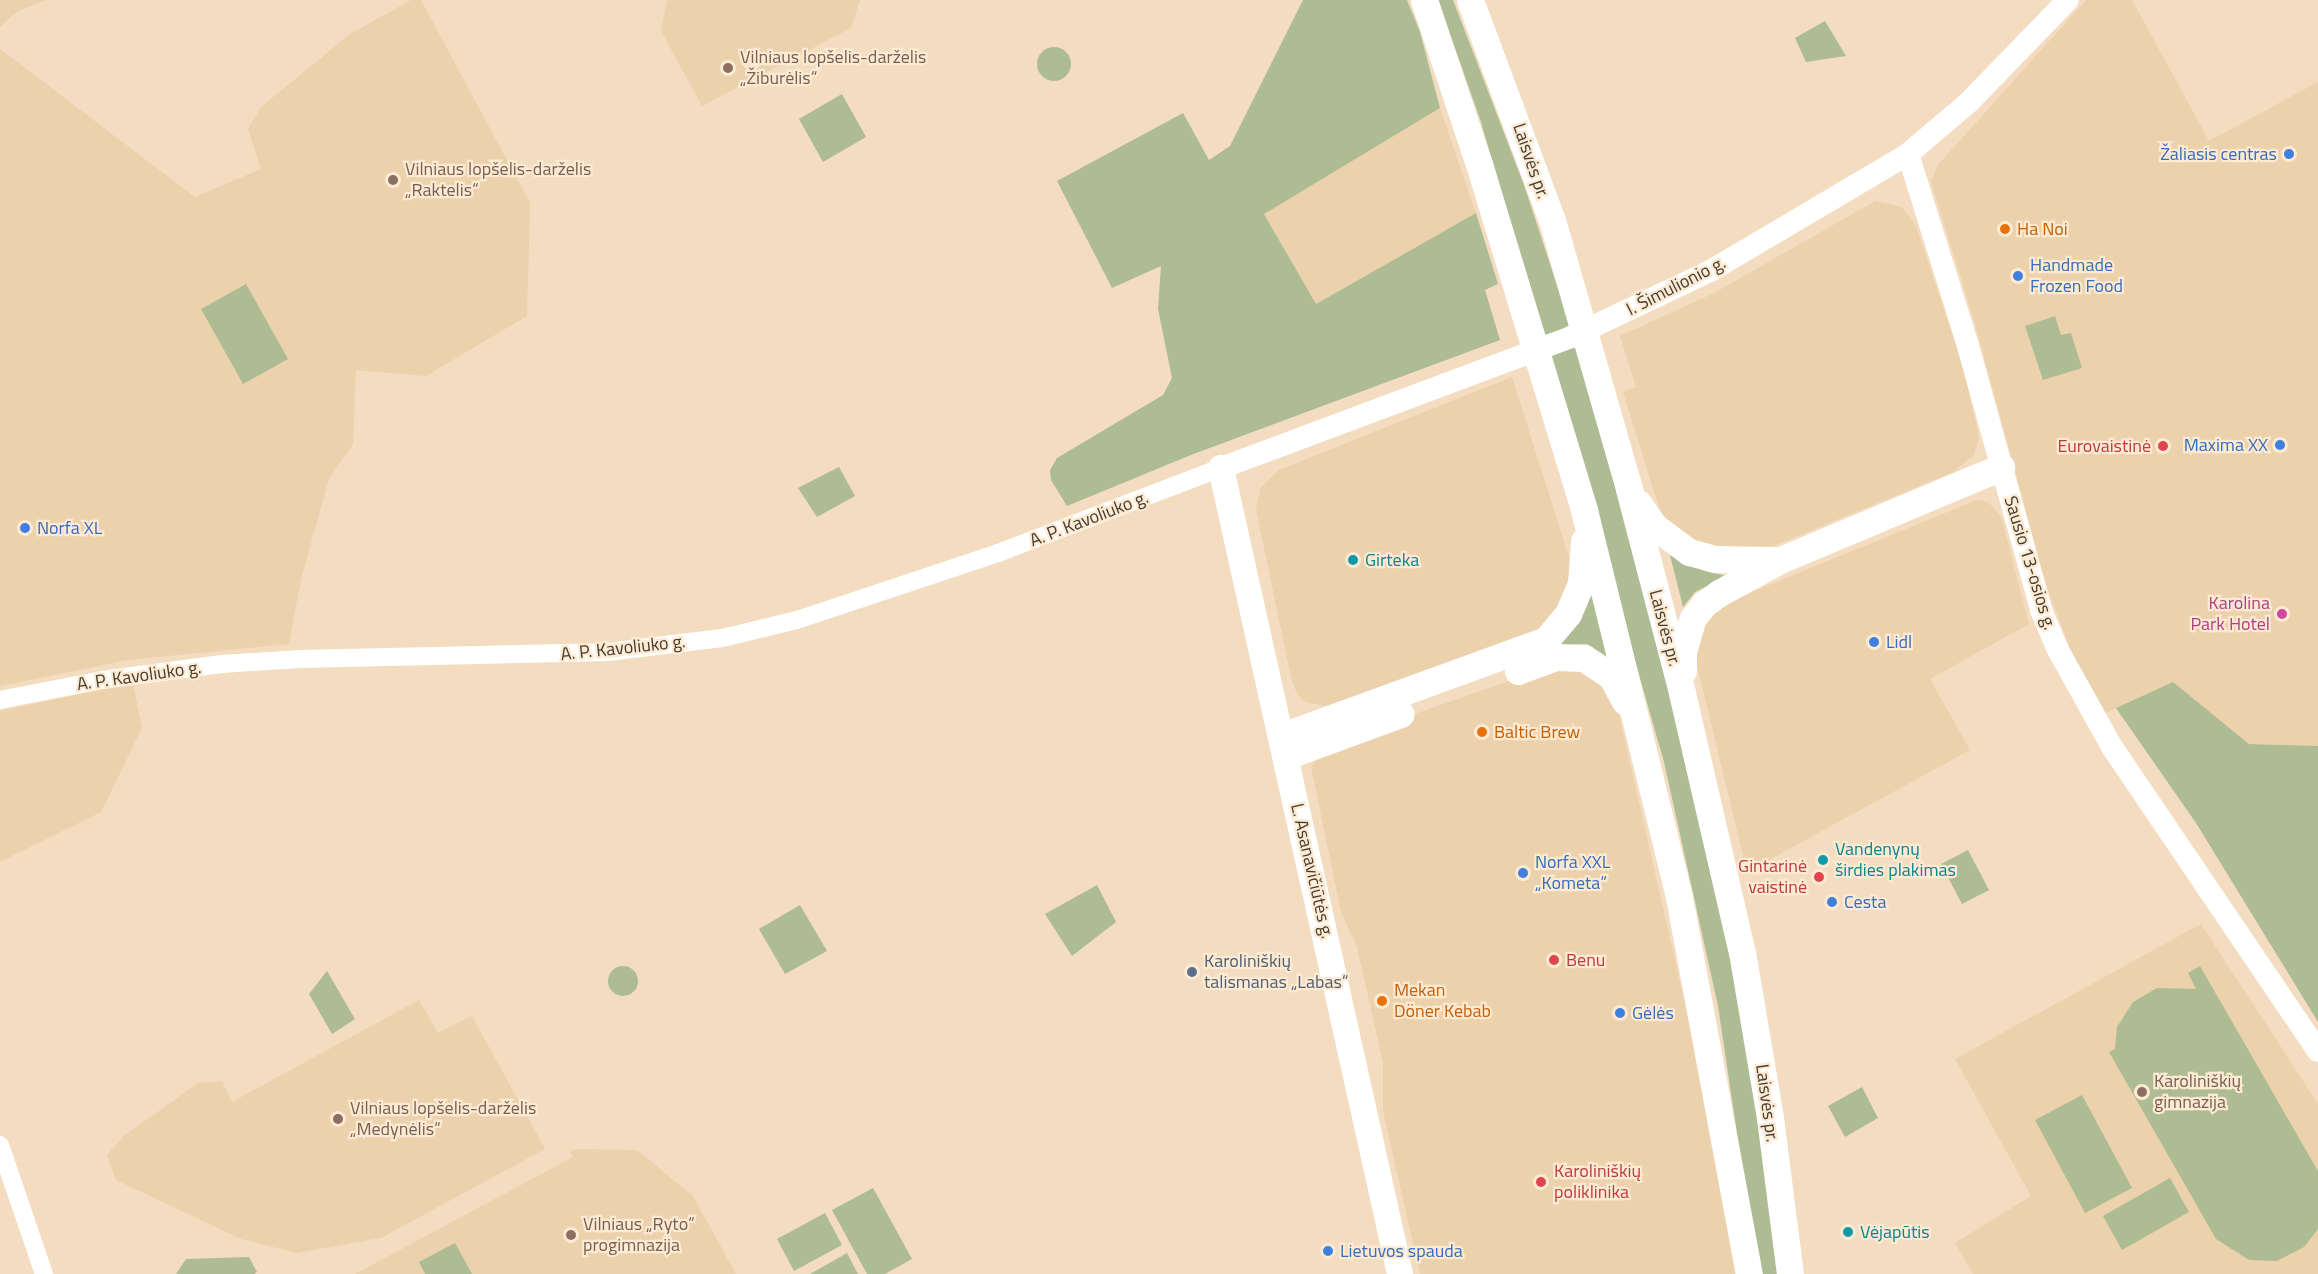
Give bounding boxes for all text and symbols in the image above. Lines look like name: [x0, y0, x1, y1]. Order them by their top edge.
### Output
place label: Vilniaus lopšelis-darželis „Žiburėlis“: [740, 47, 926, 90]
marker: Vilniaus lopšelis-darželis „Žiburėlis“: [721, 61, 735, 75]
street label: Laisvės pr.: [1508, 120, 1554, 202]
place label: Žaliasis centras: [2160, 143, 2277, 165]
marker: Žaliasis centras: [2282, 147, 2296, 161]
place label: Vilniaus lopšelis-darželis „Raktelis“: [405, 159, 591, 201]
marker: Vilniaus lopšelis-darželis „Raktelis“: [386, 173, 400, 187]
place label: Ha Noi: [2017, 218, 2068, 240]
marker: Ha Noi: [1998, 222, 2012, 236]
street label: I. Šimulionio g.: [1623, 252, 1729, 320]
place label: Handmade Frozen Food: [2030, 255, 2123, 298]
marker: Handmade Frozen Food: [2011, 269, 2025, 283]
place label: Maxima XX: [2184, 434, 2268, 456]
place label: Eurovaistinė: [2057, 435, 2151, 457]
marker: Maxima XX: [2273, 438, 2287, 452]
marker: Eurovaistinė: [2156, 439, 2170, 453]
street label: A. P. Kavoliuko g.: [1027, 486, 1151, 552]
street label: Sausio 13-osios g.: [1999, 493, 2061, 633]
place label: Norfa XL: [37, 517, 102, 539]
marker: Norfa XL: [18, 521, 32, 535]
place label: Girteka: [1365, 549, 1419, 571]
marker: Girteka: [1346, 553, 1360, 567]
street label: Laisvės pr.: [1644, 587, 1686, 669]
place label: Karolina Park Hotel: [2191, 593, 2270, 636]
marker: Karolina Park Hotel: [2275, 607, 2289, 621]
street label: A. P. Kavoliuko g.: [559, 631, 687, 665]
place label: Lidl: [1886, 631, 1912, 653]
marker: Lidl: [1867, 635, 1881, 649]
street label: A. P. Kavoliuko g.: [75, 657, 203, 695]
place label: Baltic Brew: [1494, 721, 1580, 743]
marker: Baltic Brew: [1475, 725, 1489, 739]
street label: L. Asanavičiūtės g.: [1286, 801, 1338, 941]
place label: Vandenynų širdies plakimas: [1835, 839, 1956, 882]
place label: Norfa XXL „Kometa“: [1535, 852, 1610, 894]
marker: Vandenynų širdies plakimas: [1816, 853, 1830, 867]
place label: Gintarinė vaistinė: [1738, 856, 1807, 898]
marker: Norfa XXL „Kometa“: [1516, 866, 1530, 880]
marker: Gintarinė vaistinė: [1812, 870, 1826, 884]
place label: Cesta: [1844, 891, 1886, 913]
marker: Cesta: [1825, 895, 1839, 909]
place label: Benu: [1566, 949, 1605, 971]
place label: Karoliniškių talismanas „Labas“: [1204, 951, 1349, 994]
marker: Benu: [1547, 953, 1561, 967]
marker: Karoliniškių talismanas „Labas“: [1185, 965, 1199, 979]
place label: Mekan Döner Kebab: [1394, 980, 1491, 1022]
marker: Mekan Döner Kebab: [1375, 994, 1389, 1008]
place label: Gėlės: [1632, 1002, 1674, 1024]
marker: Gėlės: [1613, 1006, 1627, 1020]
street label: Laisvės pr.: [1751, 1063, 1783, 1143]
place label: Karoliniškių gimnazija: [2154, 1071, 2241, 1114]
marker: Karoliniškių gimnazija: [2135, 1085, 2149, 1099]
place label: Vilniaus lopšelis-darželis „Medynėlis“: [350, 1098, 536, 1140]
marker: Vilniaus lopšelis-darželis „Medynėlis“: [331, 1112, 345, 1126]
place label: Karoliniškių poliklinika: [1554, 1161, 1641, 1204]
marker: Karoliniškių poliklinika: [1532, 1173, 1550, 1191]
place label: Vilniaus „Ryto“ progimnazija: [583, 1214, 695, 1256]
place label: Vėjapūtis: [1860, 1221, 1930, 1243]
marker: Vėjapūtis: [1841, 1225, 1855, 1239]
marker: Vilniaus „Ryto“ progimnazija: [564, 1228, 578, 1242]
place label: Lietuvos spauda: [1340, 1240, 1463, 1262]
marker: Lietuvos spauda: [1321, 1244, 1335, 1258]

